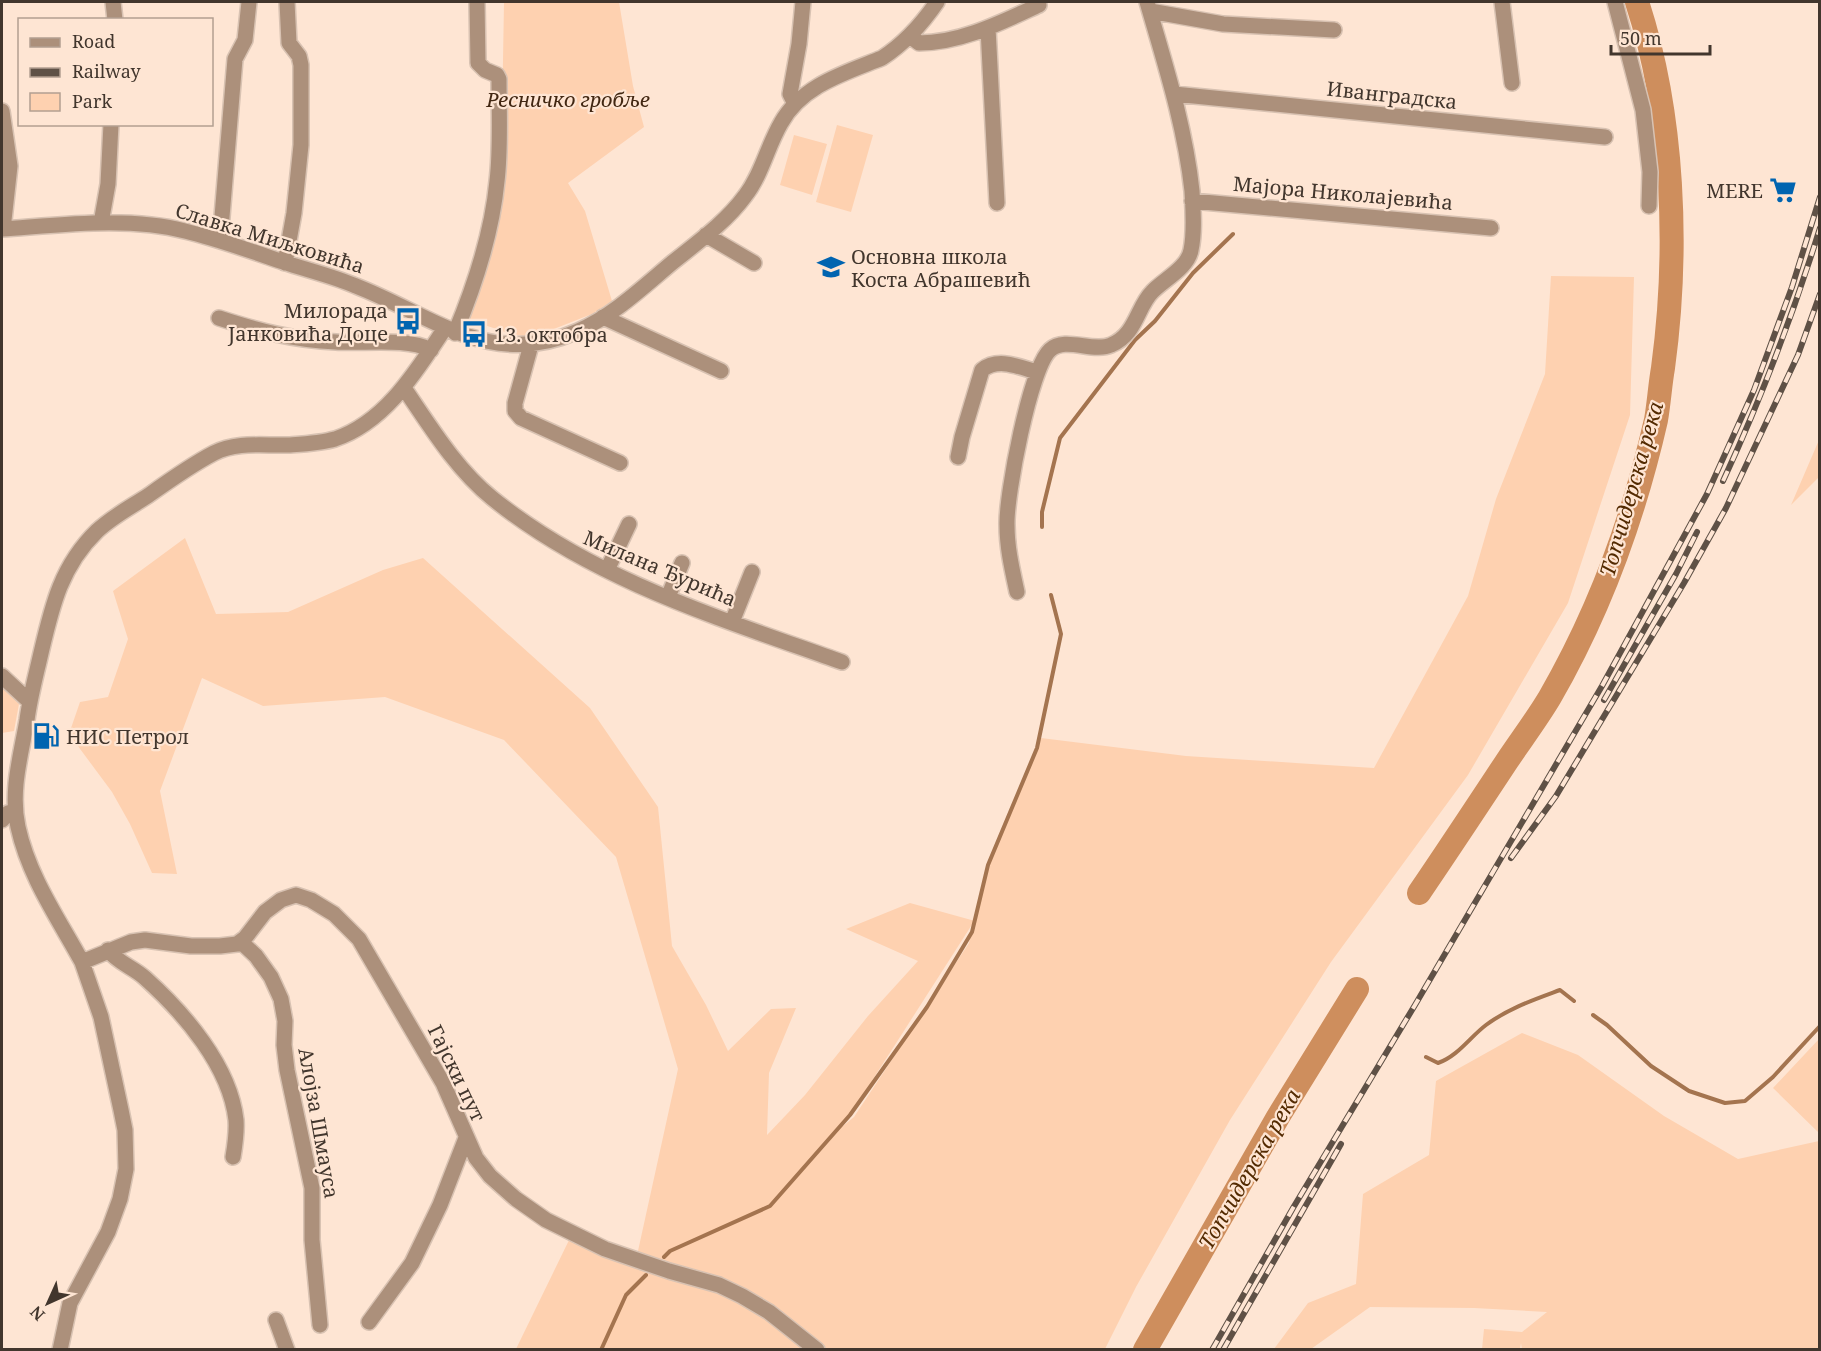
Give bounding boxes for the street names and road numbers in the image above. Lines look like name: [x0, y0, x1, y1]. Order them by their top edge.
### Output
street label: Иванградска: [1325, 75, 1459, 115]
street label: Мајора Николајевића: [1232, 170, 1454, 216]
street label: Славка Миљковића: [172, 196, 368, 280]
street label: Милана Ђурића: [579, 524, 741, 612]
street label: Гајски пут: [422, 1020, 492, 1126]
street label: Алојза Шмауса: [292, 1046, 346, 1200]

